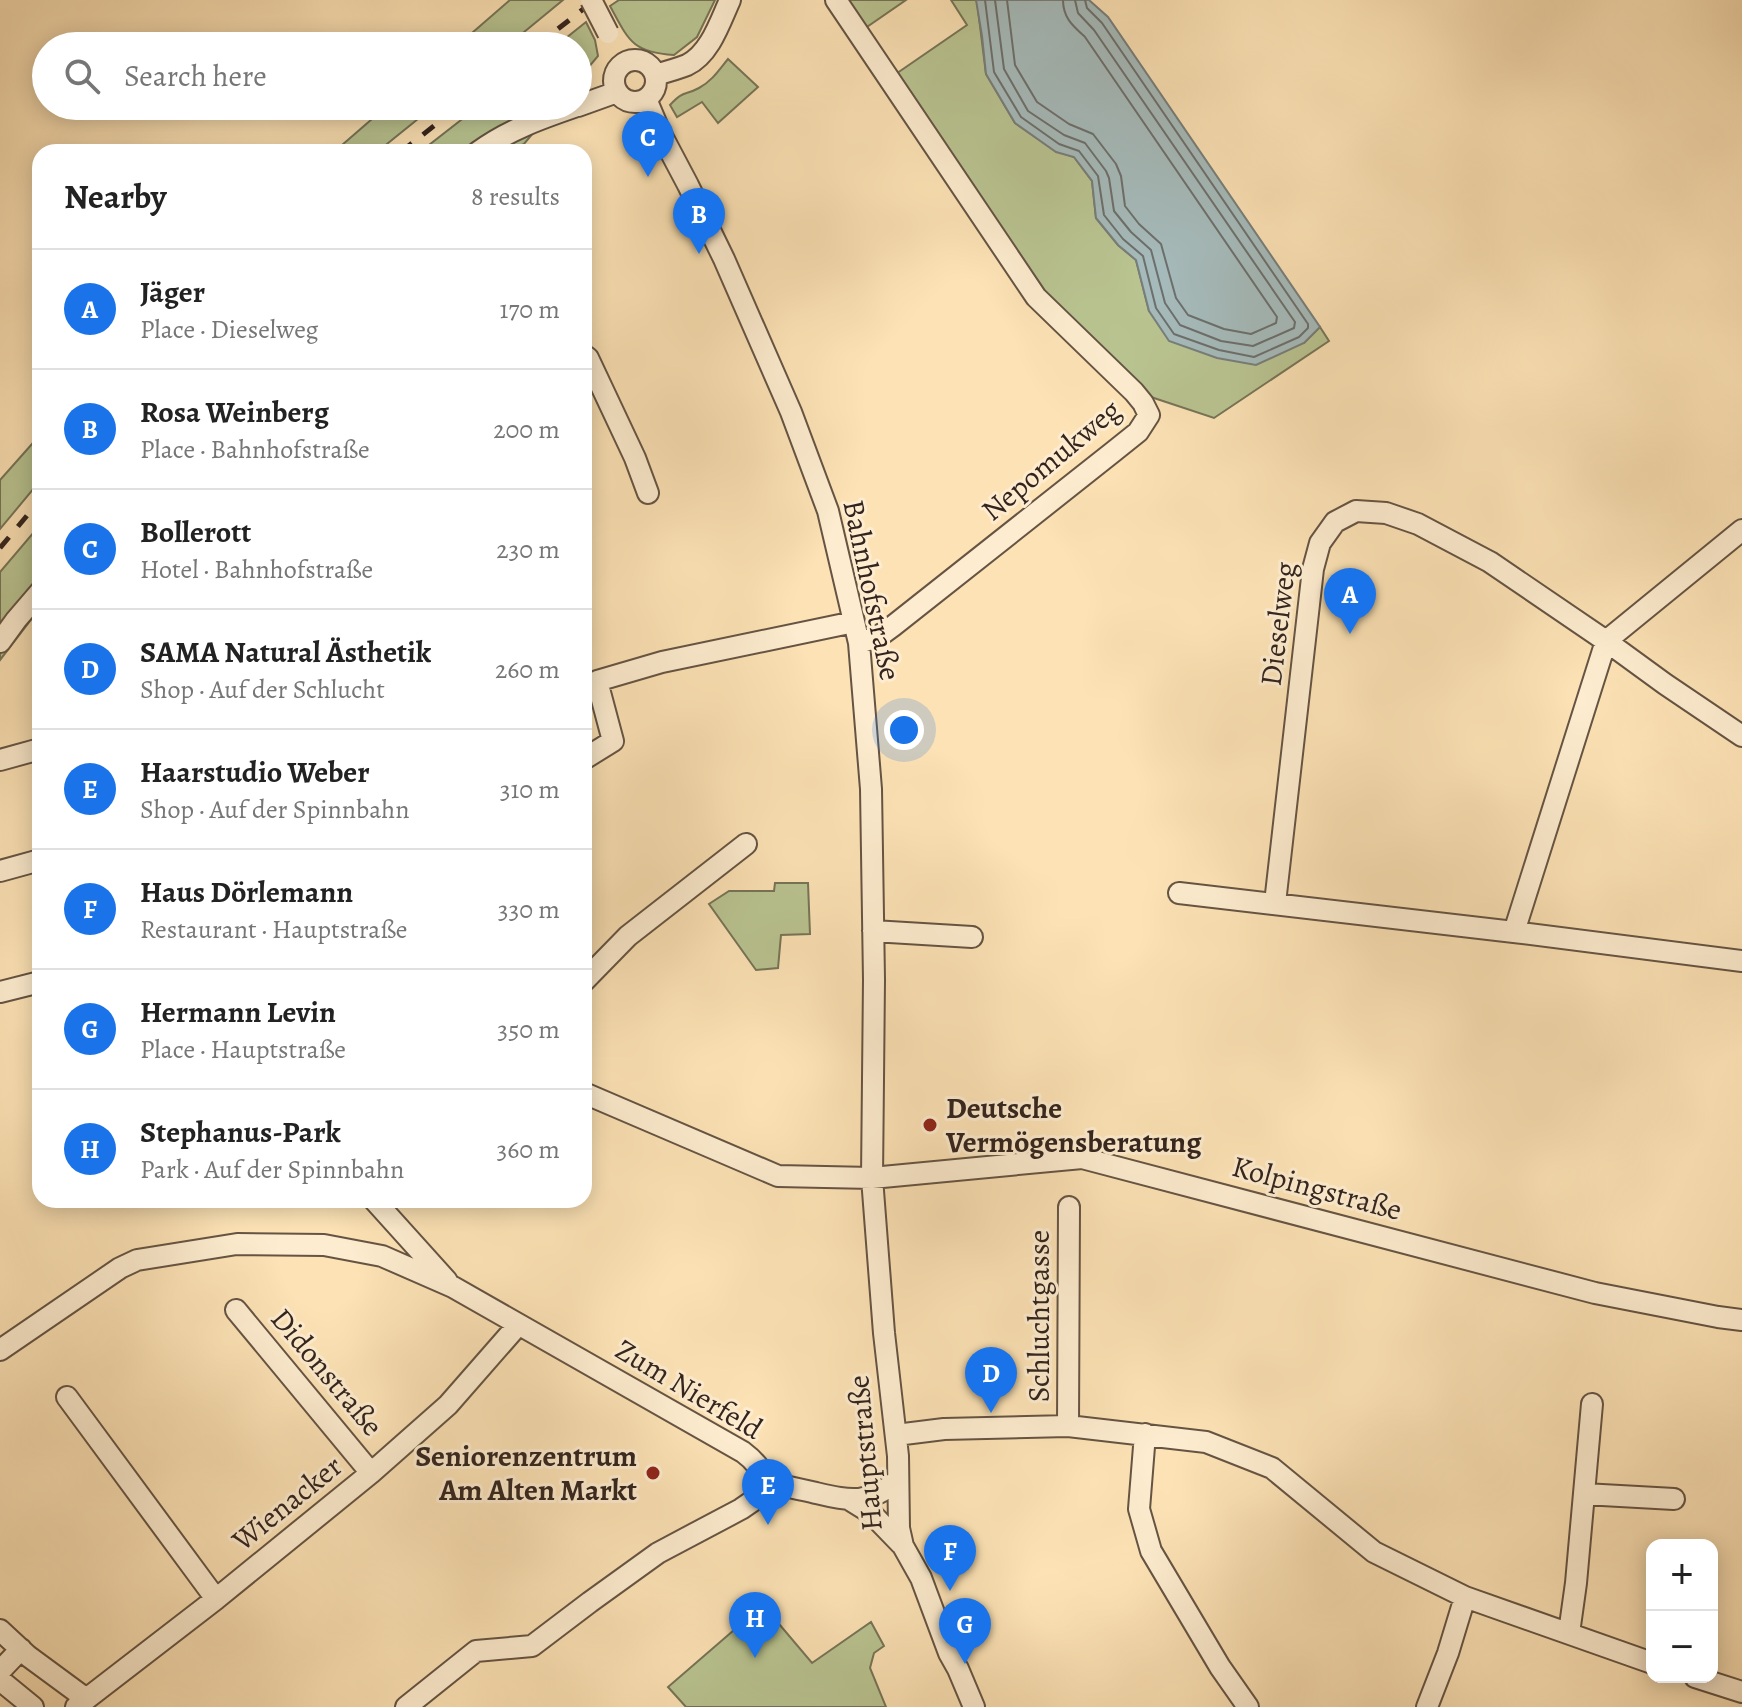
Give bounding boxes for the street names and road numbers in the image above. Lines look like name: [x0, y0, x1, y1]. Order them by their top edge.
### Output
street label: Nepomukweg: [973, 390, 1129, 530]
street label: Bahnhofstraße: [833, 496, 911, 684]
street label: Dieselweg: [1251, 560, 1305, 688]
street label: Kolpingstraße: [1228, 1146, 1406, 1230]
street label: Schluchtgasse: [1019, 1230, 1059, 1402]
street label: Didonstraße: [262, 1300, 392, 1444]
street label: Zum Nierfeld: [608, 1329, 771, 1449]
street label: Hauptstraße: [838, 1373, 892, 1533]
street label: Wienacker: [223, 1446, 351, 1560]

